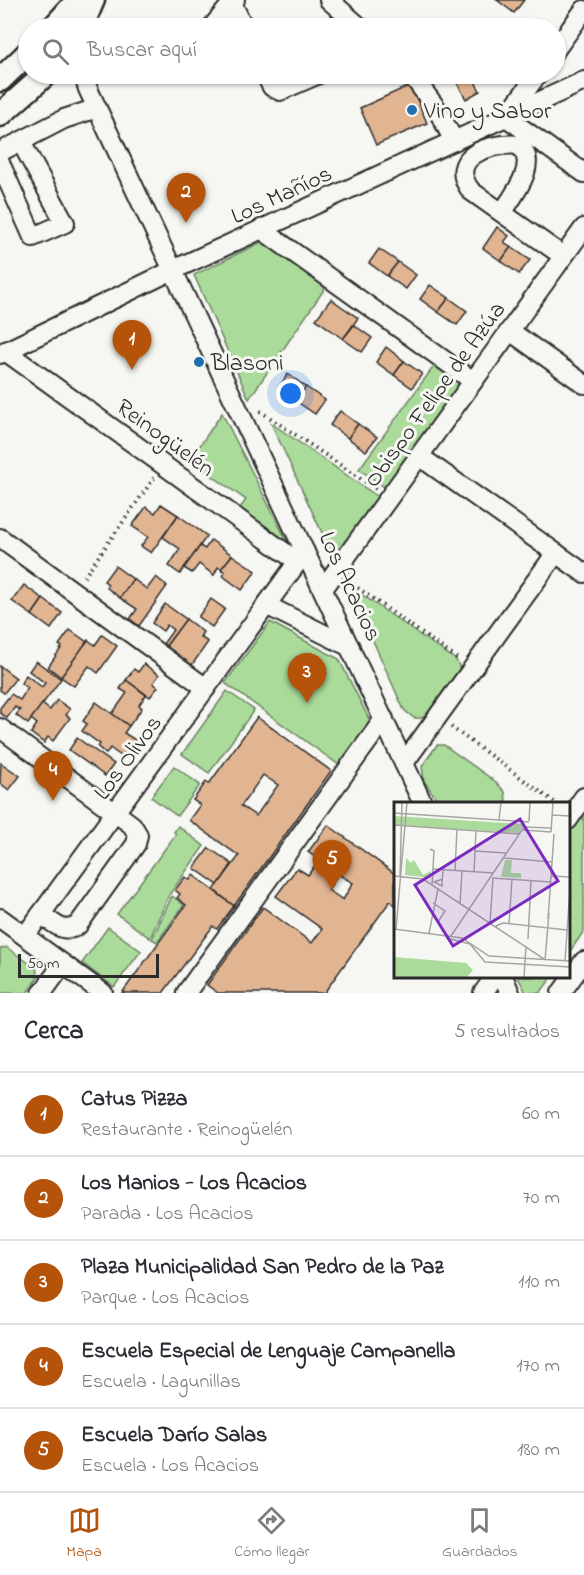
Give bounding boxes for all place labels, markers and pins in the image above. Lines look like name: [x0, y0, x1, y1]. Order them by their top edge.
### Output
place label: Vino y Sabor: [423, 95, 552, 131]
marker: Vino y Sabor: [405, 103, 419, 117]
pin: 2: [166, 174, 206, 223]
pin: 1: [112, 320, 152, 370]
place label: Blasoni: [210, 347, 284, 382]
marker: Blasoni: [192, 355, 206, 369]
pin: 3: [288, 654, 326, 703]
pin: 4: [34, 752, 72, 801]
pin: 5: [312, 840, 352, 890]

